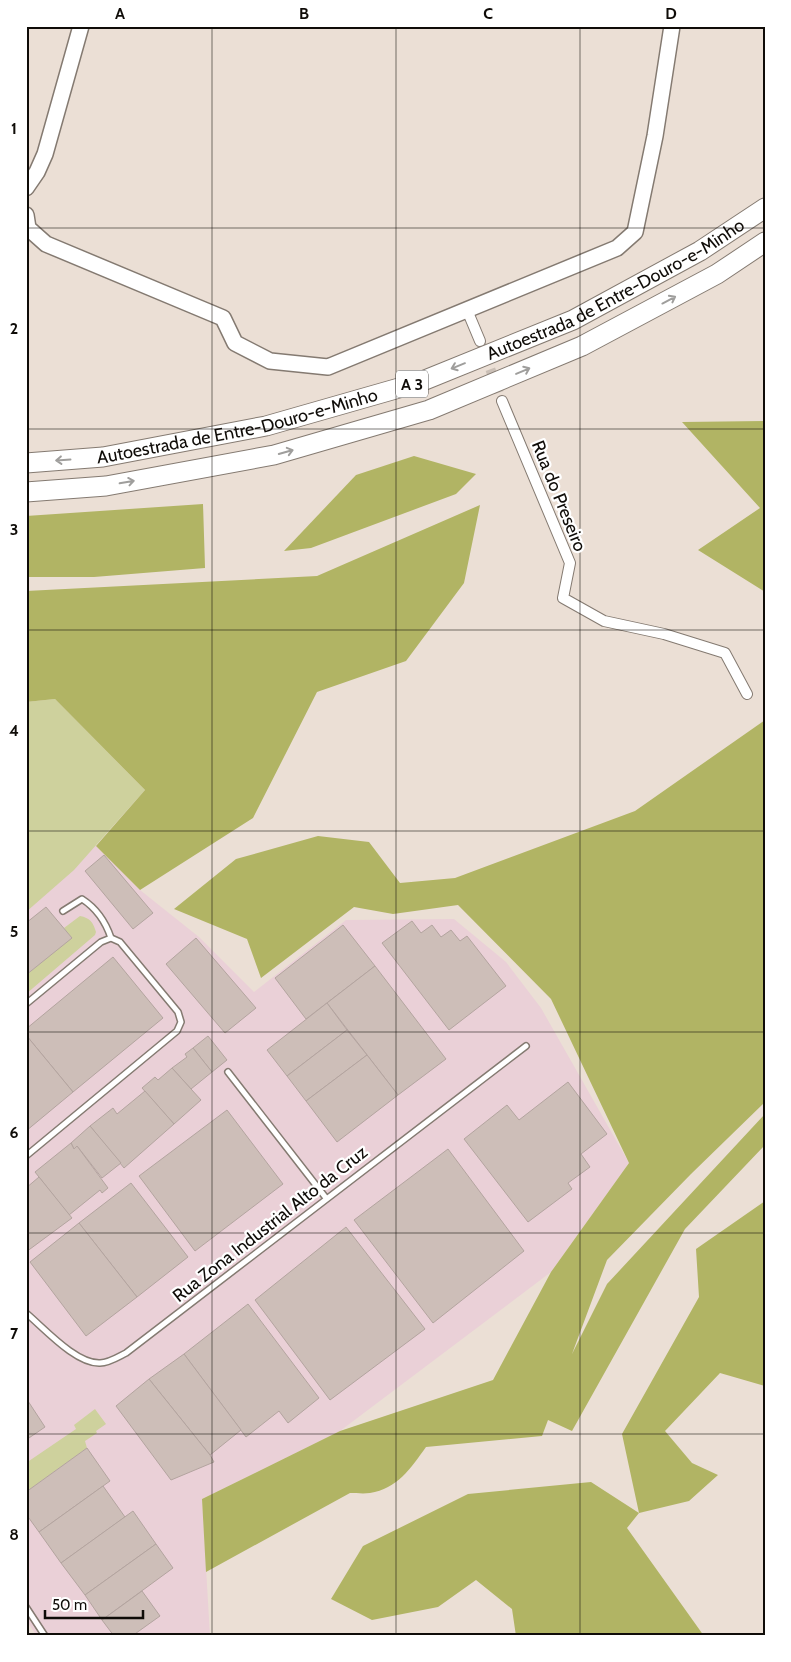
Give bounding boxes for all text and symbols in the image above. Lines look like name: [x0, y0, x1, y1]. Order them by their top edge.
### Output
text: A: [115, 4, 125, 23]
text: B: [299, 4, 309, 23]
text: C: [483, 4, 493, 23]
text: D: [665, 4, 677, 23]
text: 1: [11, 119, 17, 138]
street label: Autoestrada de Entre-Douro-e-Minho: [483, 214, 749, 365]
one-way arrow: [661, 295, 676, 305]
text: 2: [10, 319, 18, 338]
one-way arrow: [451, 362, 466, 372]
one-way arrow: [515, 366, 530, 375]
road number: A 3: [396, 370, 428, 398]
street label: Autoestrada de Entre-Douro-e-Minho: [96, 384, 380, 468]
street label: Rua do Preseiro: [527, 437, 591, 555]
one-way arrow: [278, 446, 294, 456]
one-way arrow: [55, 455, 71, 465]
one-way arrow: [119, 477, 135, 487]
text: 3: [10, 520, 18, 539]
text: 4: [9, 721, 19, 740]
text: 5: [10, 922, 18, 941]
text: 6: [10, 1123, 19, 1142]
street label: Rua Zona Industrial Alto da Cruz: [168, 1141, 372, 1307]
text: 7: [10, 1324, 19, 1343]
text: 8: [9, 1525, 19, 1544]
scale bar: [45, 1587, 142, 1619]
text: 50 m: [52, 1596, 87, 1614]

